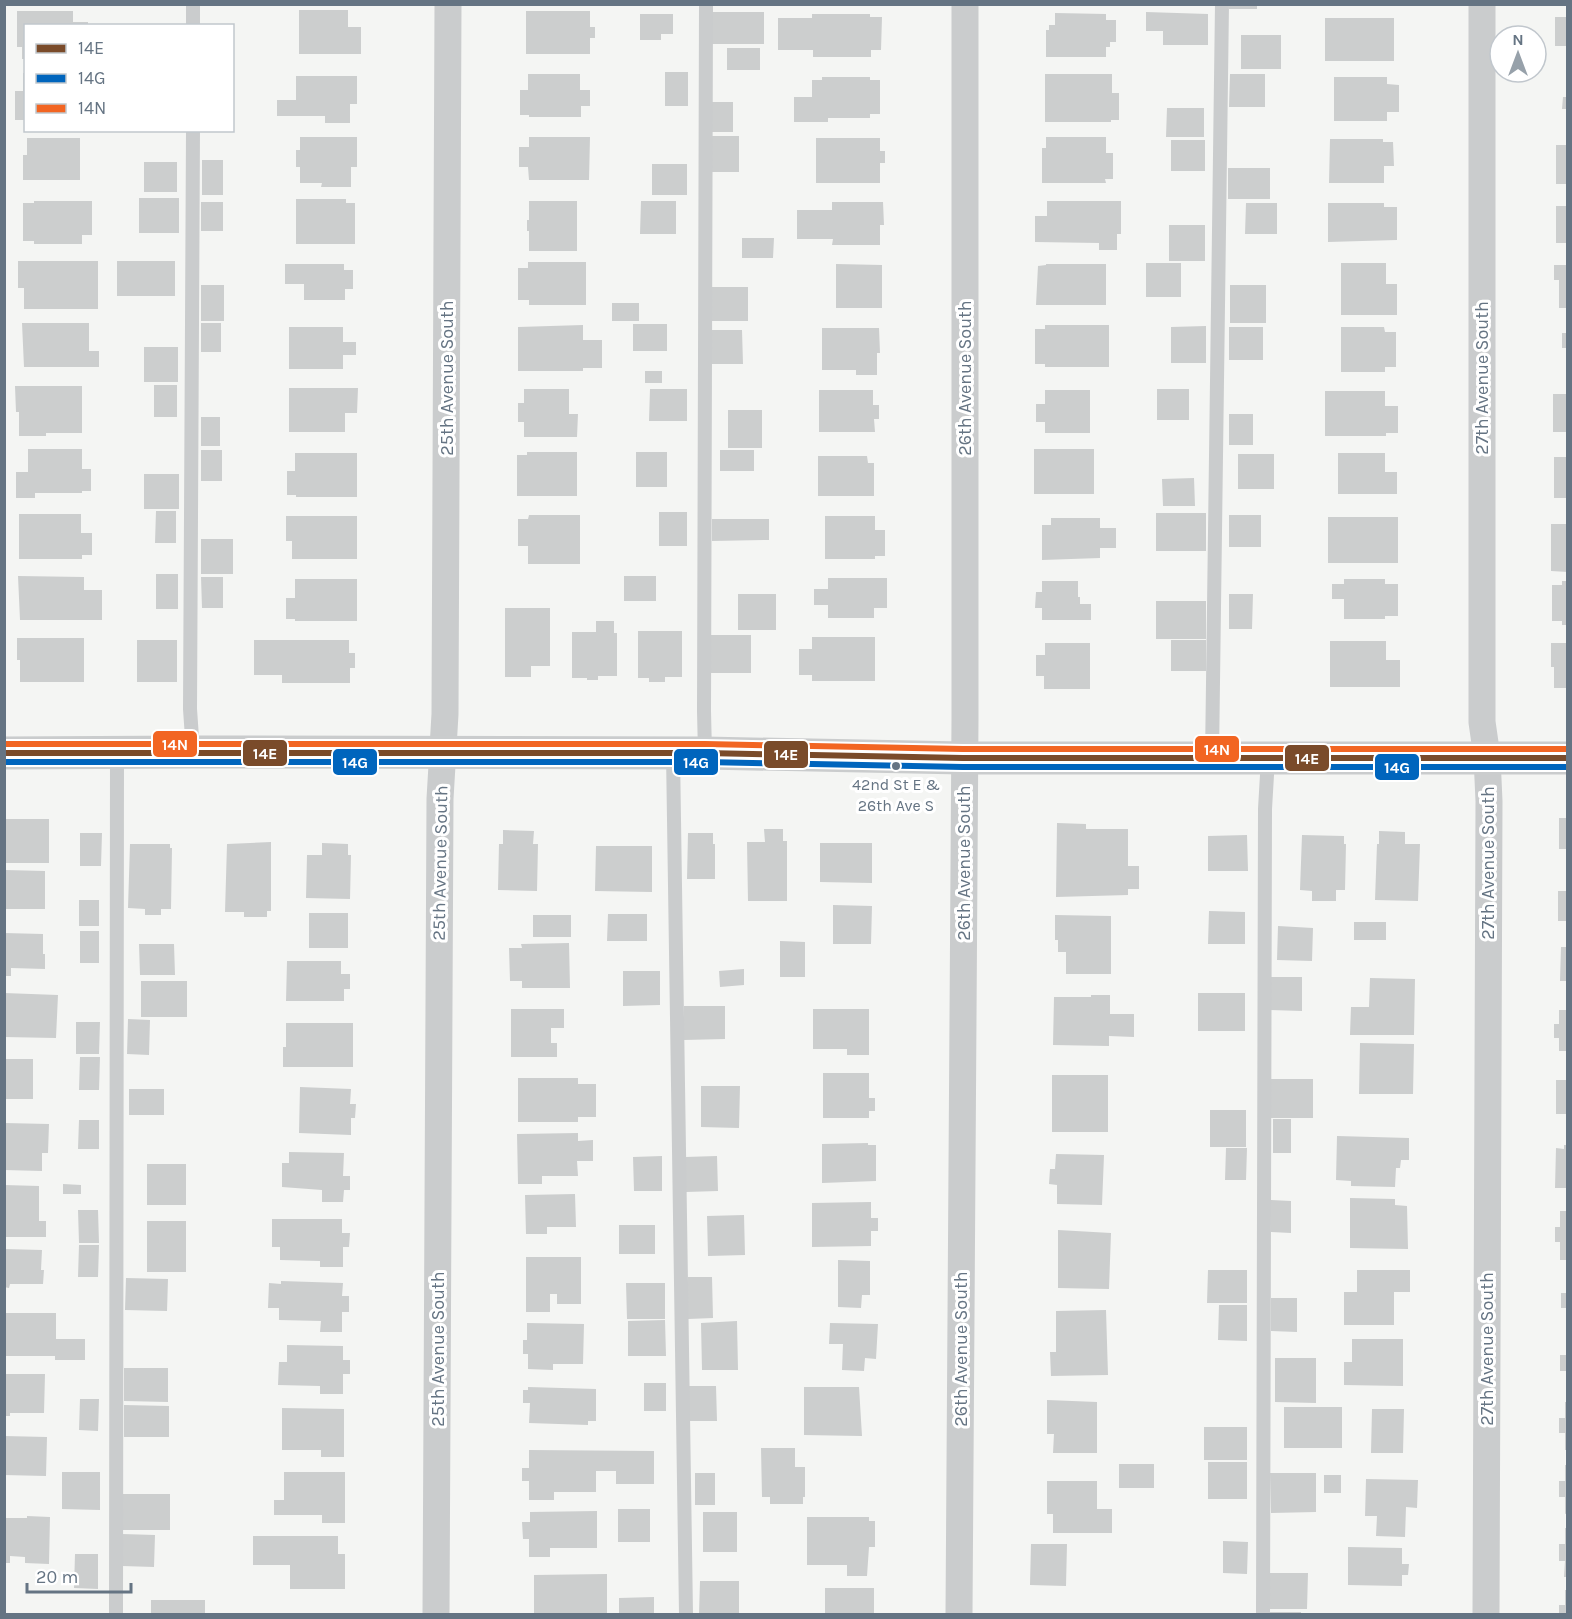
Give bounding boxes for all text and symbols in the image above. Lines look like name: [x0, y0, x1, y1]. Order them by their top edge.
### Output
legend: [24, 24, 234, 132]
north arrow: [1488, 24, 1548, 84]
text: N: [1512, 30, 1524, 49]
text: 14E: [78, 37, 104, 59]
text: 14G: [78, 67, 106, 89]
text: 14N: [78, 97, 106, 119]
street label: 25th Avenue South: [436, 300, 458, 456]
street label: 26th Avenue South: [954, 300, 976, 456]
street label: 27th Avenue South: [1471, 301, 1493, 455]
line badge: 14N: [152, 730, 198, 758]
text: 14N: [162, 735, 188, 754]
line badge: 14N: [1194, 735, 1240, 763]
line badge: 14E: [242, 739, 288, 767]
line badge: 14E: [763, 740, 809, 769]
text: 14N: [1204, 740, 1230, 759]
text: 14E: [253, 744, 277, 763]
line badge: 14E: [1284, 744, 1330, 772]
text: 14E: [774, 745, 798, 764]
line badge: 14G: [332, 748, 378, 776]
line badge: 14G: [673, 748, 719, 776]
text: 14E: [1295, 749, 1319, 768]
text: 14G: [342, 753, 368, 772]
text: 14G: [683, 753, 709, 772]
line badge: 14G: [1374, 753, 1420, 781]
text: 14G: [1384, 758, 1410, 777]
marker: 42nd St E & 26th Ave S: [890, 760, 902, 772]
place label: 42nd St E & 26th Ave S: [852, 775, 940, 815]
street label: 25th Avenue South: [428, 785, 452, 941]
street label: 26th Avenue South: [953, 785, 975, 941]
street label: 27th Avenue South: [1477, 786, 1499, 940]
street label: 25th Avenue South: [427, 1271, 449, 1427]
street label: 26th Avenue South: [950, 1271, 972, 1427]
street label: 27th Avenue South: [1476, 1272, 1498, 1426]
scale bar: [27, 1556, 130, 1594]
text: 20 m: [36, 1566, 78, 1588]

